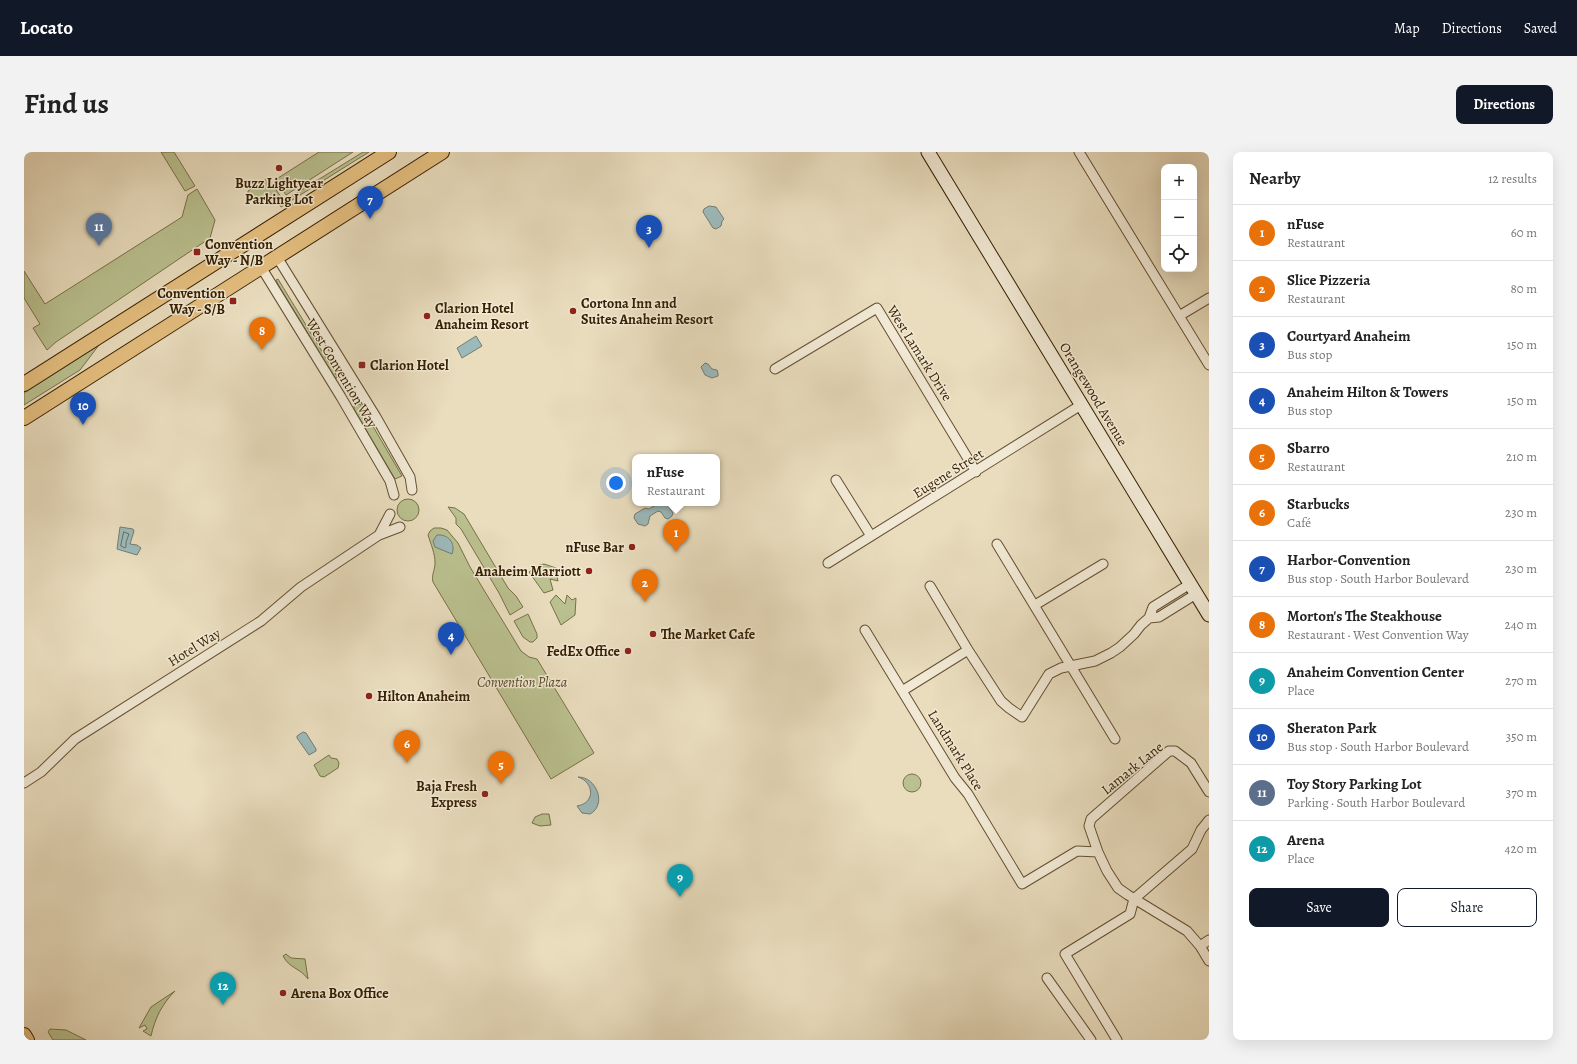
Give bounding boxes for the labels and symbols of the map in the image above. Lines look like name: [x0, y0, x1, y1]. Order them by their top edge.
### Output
marker: Buzz Lightyear Parking Lot: [274, 163, 284, 173]
place label: Buzz Lightyear Parking Lot: [235, 174, 323, 209]
pin: 7: [357, 186, 383, 219]
pin: 11: [86, 213, 112, 246]
pin: 3: [636, 215, 662, 248]
place label: Convention Way - N/B: [204, 235, 273, 270]
marker: Convention Way - N/B: [192, 247, 202, 257]
place label: Convention Way - S/B: [157, 284, 225, 319]
place label: Cortona Inn and Suites Anaheim Resort: [581, 294, 714, 329]
marker: Convention Way - S/B: [228, 296, 238, 306]
place label: Clarion Hotel Anaheim Resort: [434, 299, 529, 334]
street label: West Lamark Drive: [882, 301, 957, 405]
marker: Cortona Inn and Suites Anaheim Resort: [568, 306, 578, 316]
marker: Clarion Hotel Anaheim Resort: [422, 311, 432, 321]
street label: West Convention Way: [301, 314, 382, 432]
pin: 8: [249, 317, 275, 350]
street label: Orangewood Avenue: [1055, 339, 1132, 450]
place label: Clarion Hotel: [370, 356, 449, 375]
marker: Clarion Hotel: [357, 360, 367, 370]
pin: 10: [70, 392, 96, 425]
street label: Eugene Street: [909, 444, 988, 503]
your location: [606, 473, 626, 493]
pin: 1: [663, 519, 689, 552]
place label: nFuse Bar: [565, 538, 624, 557]
marker: nFuse Bar: [627, 542, 637, 552]
place label: Anaheim Marriott: [474, 562, 581, 581]
marker: Anaheim Marriott: [584, 566, 594, 576]
pin: 2: [632, 569, 658, 602]
pin: 4: [438, 622, 464, 655]
street label: Hotel Way: [164, 623, 225, 671]
place label: The Market Cafe: [661, 625, 756, 644]
marker: The Market Cafe: [648, 629, 658, 639]
place label: FedEx Office: [547, 642, 621, 661]
marker: FedEx Office: [623, 646, 633, 656]
park label: Convention Plaza: [477, 673, 568, 692]
place label: Hilton Anaheim: [377, 687, 471, 706]
marker: Hilton Anaheim: [364, 691, 374, 701]
street label: Landmark Place: [923, 706, 988, 794]
pin: 6: [394, 730, 420, 763]
street label: Lamark Lane: [1097, 738, 1167, 799]
pin: 5: [488, 751, 514, 784]
place label: Baja Fresh Express: [416, 777, 477, 812]
marker: Baja Fresh Express: [480, 789, 490, 799]
pin: 9: [667, 864, 693, 897]
pin: 12: [210, 972, 236, 1005]
place label: Arena Box Office: [290, 984, 389, 1003]
marker: Arena Box Office: [278, 988, 288, 998]

